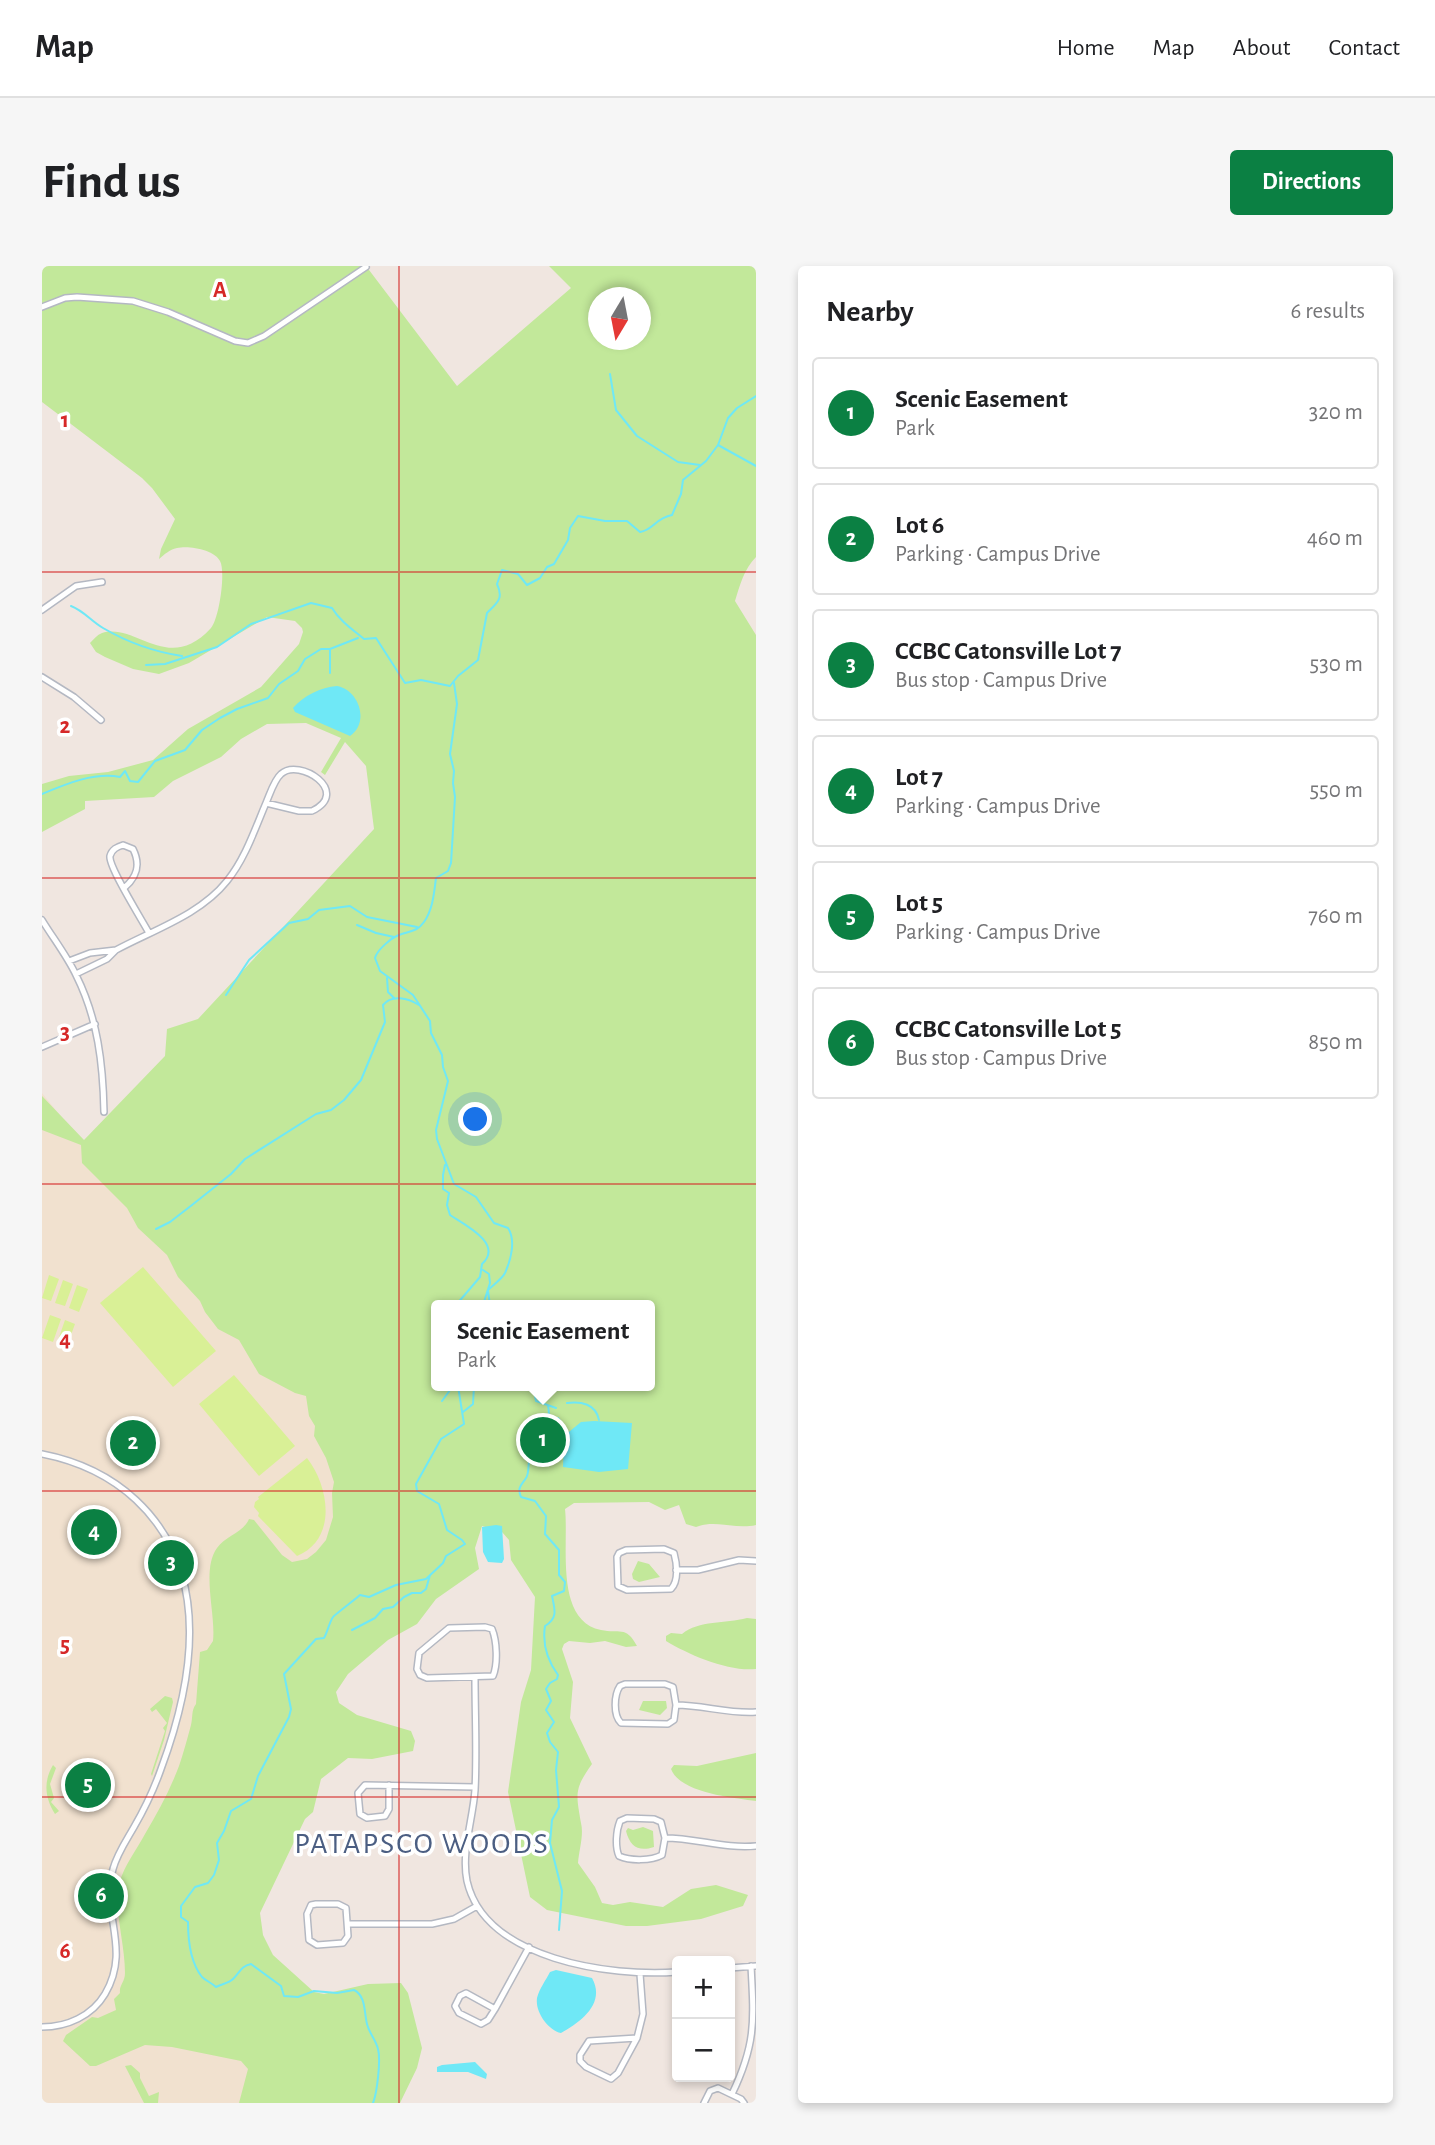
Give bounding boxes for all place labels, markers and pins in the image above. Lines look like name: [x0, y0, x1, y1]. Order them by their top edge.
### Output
pin: 1: [520, 1414, 566, 1466]
pin: 2: [110, 1417, 156, 1469]
pin: 4: [71, 1506, 117, 1558]
pin: 3: [148, 1537, 194, 1589]
pin: 5: [65, 1759, 111, 1811]
pin: 6: [78, 1870, 124, 1922]

